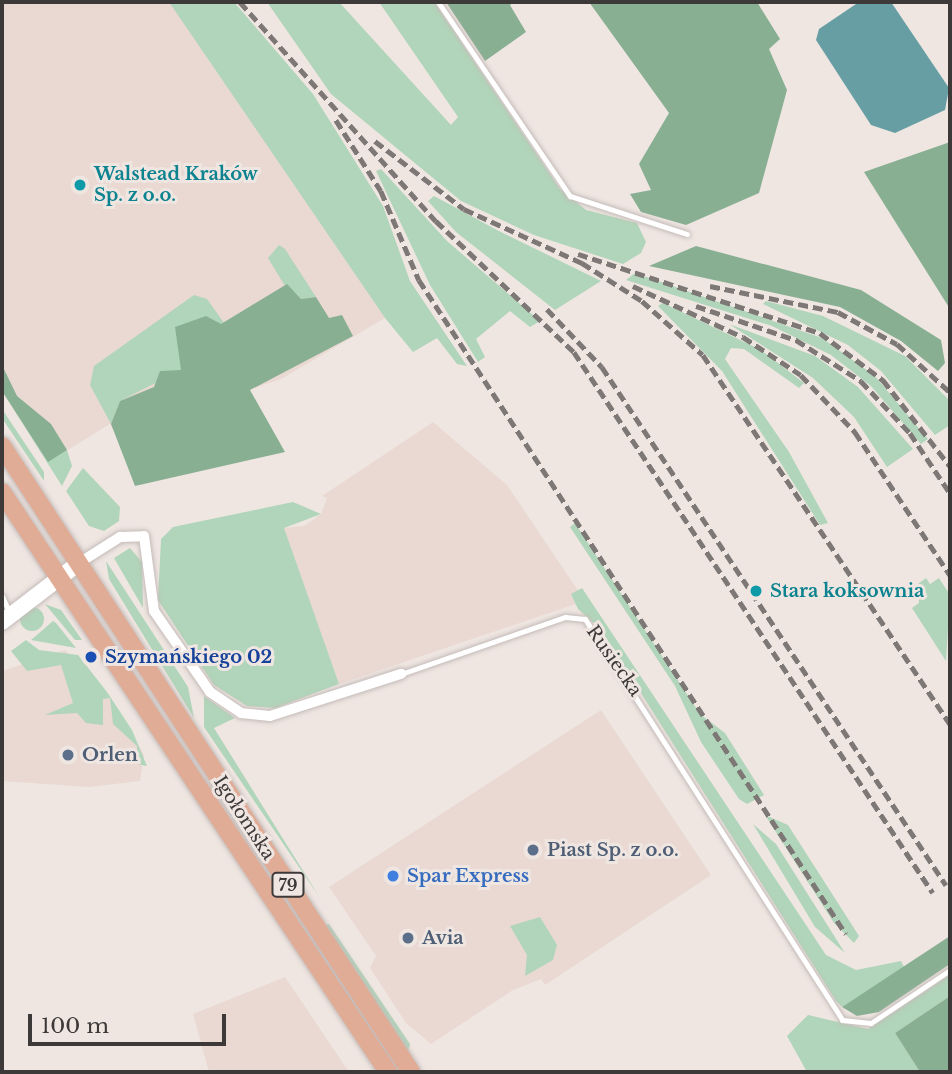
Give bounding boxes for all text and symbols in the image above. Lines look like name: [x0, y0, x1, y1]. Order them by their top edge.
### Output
place label: Walstead Kraków Sp. z o.o.: [94, 164, 258, 206]
marker: Walstead Kraków Sp. z o.o.: [72, 177, 88, 193]
place label: Stara koksownia: [770, 580, 924, 602]
marker: Stara koksownia: [748, 583, 764, 599]
street label: Rusiecka: [582, 621, 646, 701]
place label: Szymańskiego 02: [105, 646, 272, 668]
marker: Szymańskiego 02: [83, 649, 99, 665]
place label: Orlen: [82, 744, 138, 766]
marker: Orlen: [60, 747, 76, 763]
street label: Igołomska: [209, 772, 279, 864]
place label: Piast Sp. z o.o.: [547, 839, 679, 861]
marker: Piast Sp. z o.o.: [525, 842, 541, 858]
place label: Spar Express: [407, 865, 530, 887]
marker: Spar Express: [385, 868, 401, 884]
road number: 79: [270, 872, 306, 898]
place label: Avia: [422, 927, 464, 949]
marker: Avia: [400, 930, 416, 946]
scale bar: [32, 1000, 229, 1044]
text: 100 m: [41, 1013, 109, 1039]

